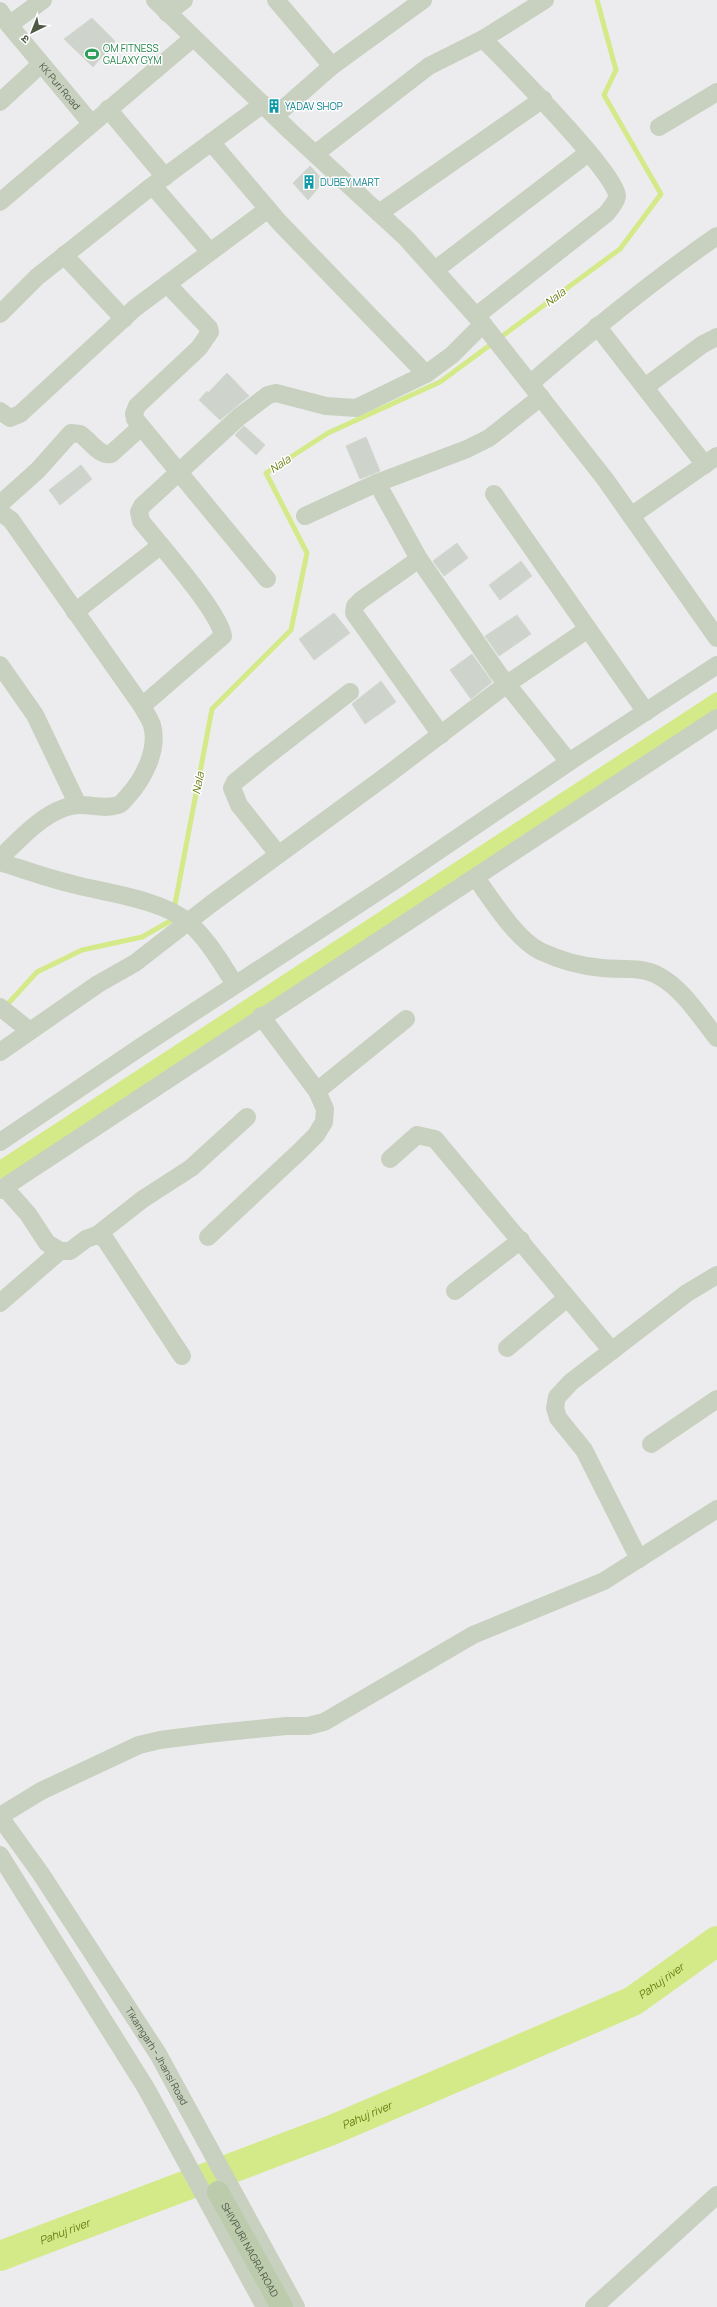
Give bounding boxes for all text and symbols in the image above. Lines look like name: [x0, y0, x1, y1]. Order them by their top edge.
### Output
north arrow: [12, 12, 52, 52]
text: उ: [17, 32, 32, 47]
place label: OM FITNESS GALAXY GYM: [103, 41, 162, 67]
sports icon: OM FITNESS GALAXY GYM: [84, 46, 100, 62]
street label: KK Puri Road: [36, 59, 84, 112]
building icon: YADAV SHOP: [266, 98, 282, 114]
place label: YADAV SHOP: [285, 99, 343, 113]
building icon: DUBEY MART: [301, 174, 317, 190]
place label: DUBEY MART: [320, 175, 380, 189]
water label: Nala: [541, 283, 569, 309]
water label: Nala: [266, 451, 294, 476]
water label: Nala: [188, 770, 207, 795]
water label: Pahuj river: [635, 1958, 688, 2002]
street label: Tikamgarh - Jhansi Road: [122, 2004, 192, 2108]
water label: Pahuj river: [339, 2096, 396, 2132]
street label: SHIVPURI NAGRA ROAD: [218, 2200, 282, 2300]
water label: Pahuj river: [37, 2214, 94, 2247]

